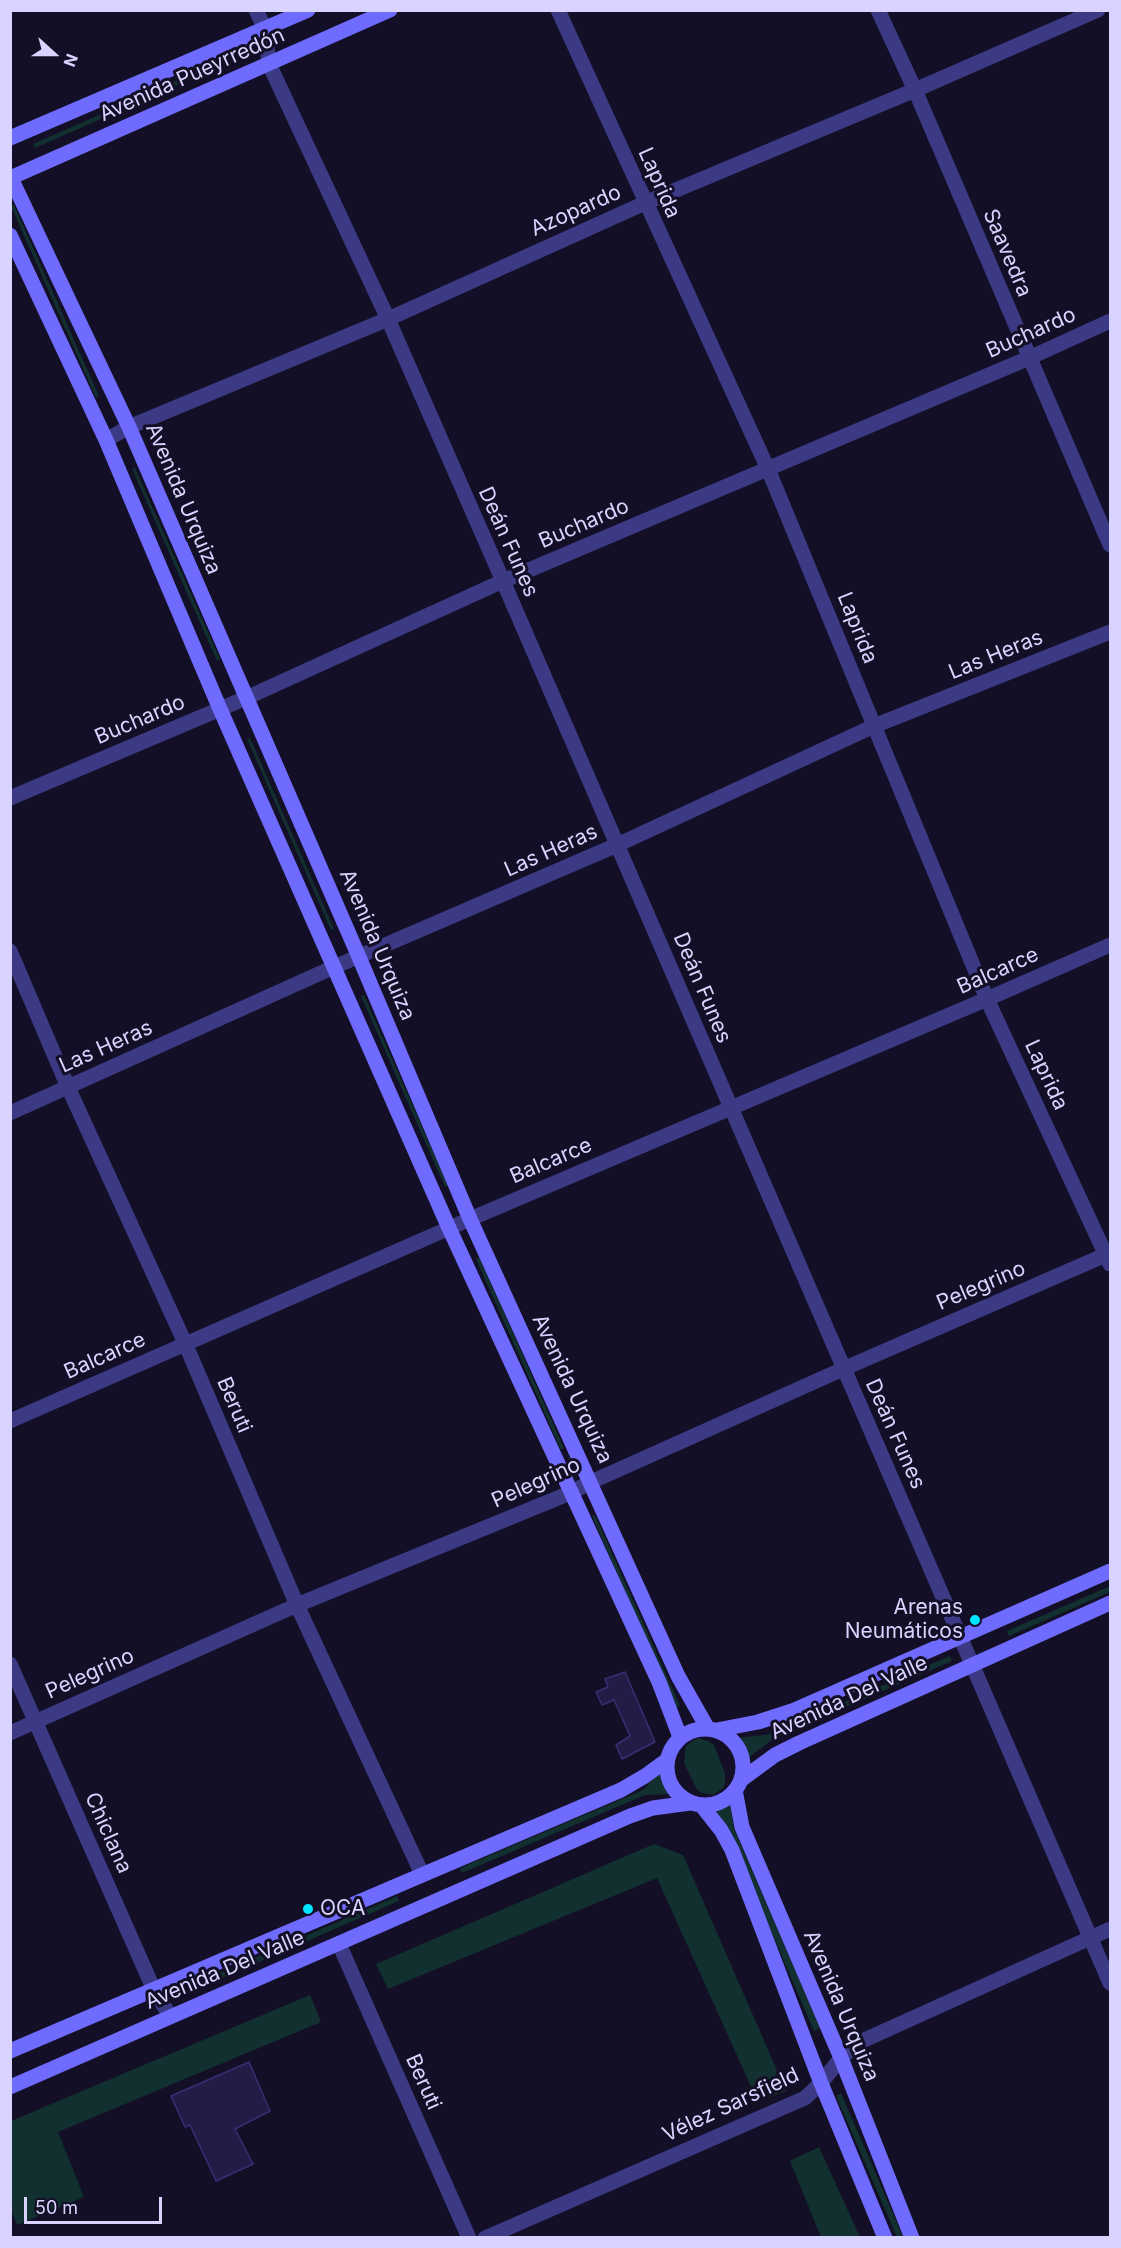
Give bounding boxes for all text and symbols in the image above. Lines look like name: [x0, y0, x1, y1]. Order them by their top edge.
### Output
street label: Avenida Pueyrredón: [95, 23, 289, 127]
north arrow: [24, 24, 84, 84]
text: N: [59, 51, 82, 70]
street label: Laprida: [632, 144, 686, 222]
street label: Azopardo: [527, 180, 625, 242]
street label: Saavedra: [977, 205, 1037, 301]
street label: Buchardo: [982, 302, 1080, 364]
street label: Avenida Urquiza: [140, 420, 226, 578]
street label: Deán Funes: [473, 483, 543, 601]
street label: Buchardo: [535, 494, 633, 554]
street label: Laprida: [831, 589, 883, 667]
street label: Las Heras: [945, 625, 1047, 685]
street label: Buchardo: [91, 690, 189, 750]
street label: Las Heras: [501, 819, 601, 883]
street label: Avenida Urquiza: [334, 866, 420, 1024]
street label: Deán Funes: [667, 929, 737, 1047]
street label: Balcarce: [953, 942, 1043, 1000]
street label: Las Heras: [56, 1015, 156, 1079]
street label: Laprida: [1019, 1036, 1073, 1114]
street label: Balcarce: [506, 1133, 596, 1189]
street label: Pelegrino: [933, 1256, 1029, 1316]
street label: Avenida Urquiza: [526, 1310, 618, 1468]
street label: Balcarce: [60, 1327, 150, 1385]
street label: Beruti: [211, 1373, 257, 1437]
street label: Deán Funes: [860, 1375, 930, 1493]
street label: Pelegrino: [488, 1452, 584, 1514]
place label: Arenas Neumáticos: [845, 1595, 963, 1645]
marker: Arenas Neumáticos: [968, 1613, 982, 1627]
street label: Pelegrino: [42, 1643, 138, 1705]
street label: Avenida Del Valle: [766, 1650, 932, 1746]
street label: Chiclana: [79, 1789, 137, 1877]
place label: OCA: [320, 1896, 365, 1922]
marker: OCA: [301, 1902, 315, 1916]
street label: Avenida Del Valle: [141, 1925, 309, 2015]
street label: Avenida Urquiza: [798, 1927, 884, 2085]
street label: Beruti: [400, 2050, 446, 2114]
street label: Vélez Sarsfield: [659, 2062, 803, 2148]
scale bar: [27, 2185, 165, 2223]
text: 50 m: [35, 2197, 78, 2218]

